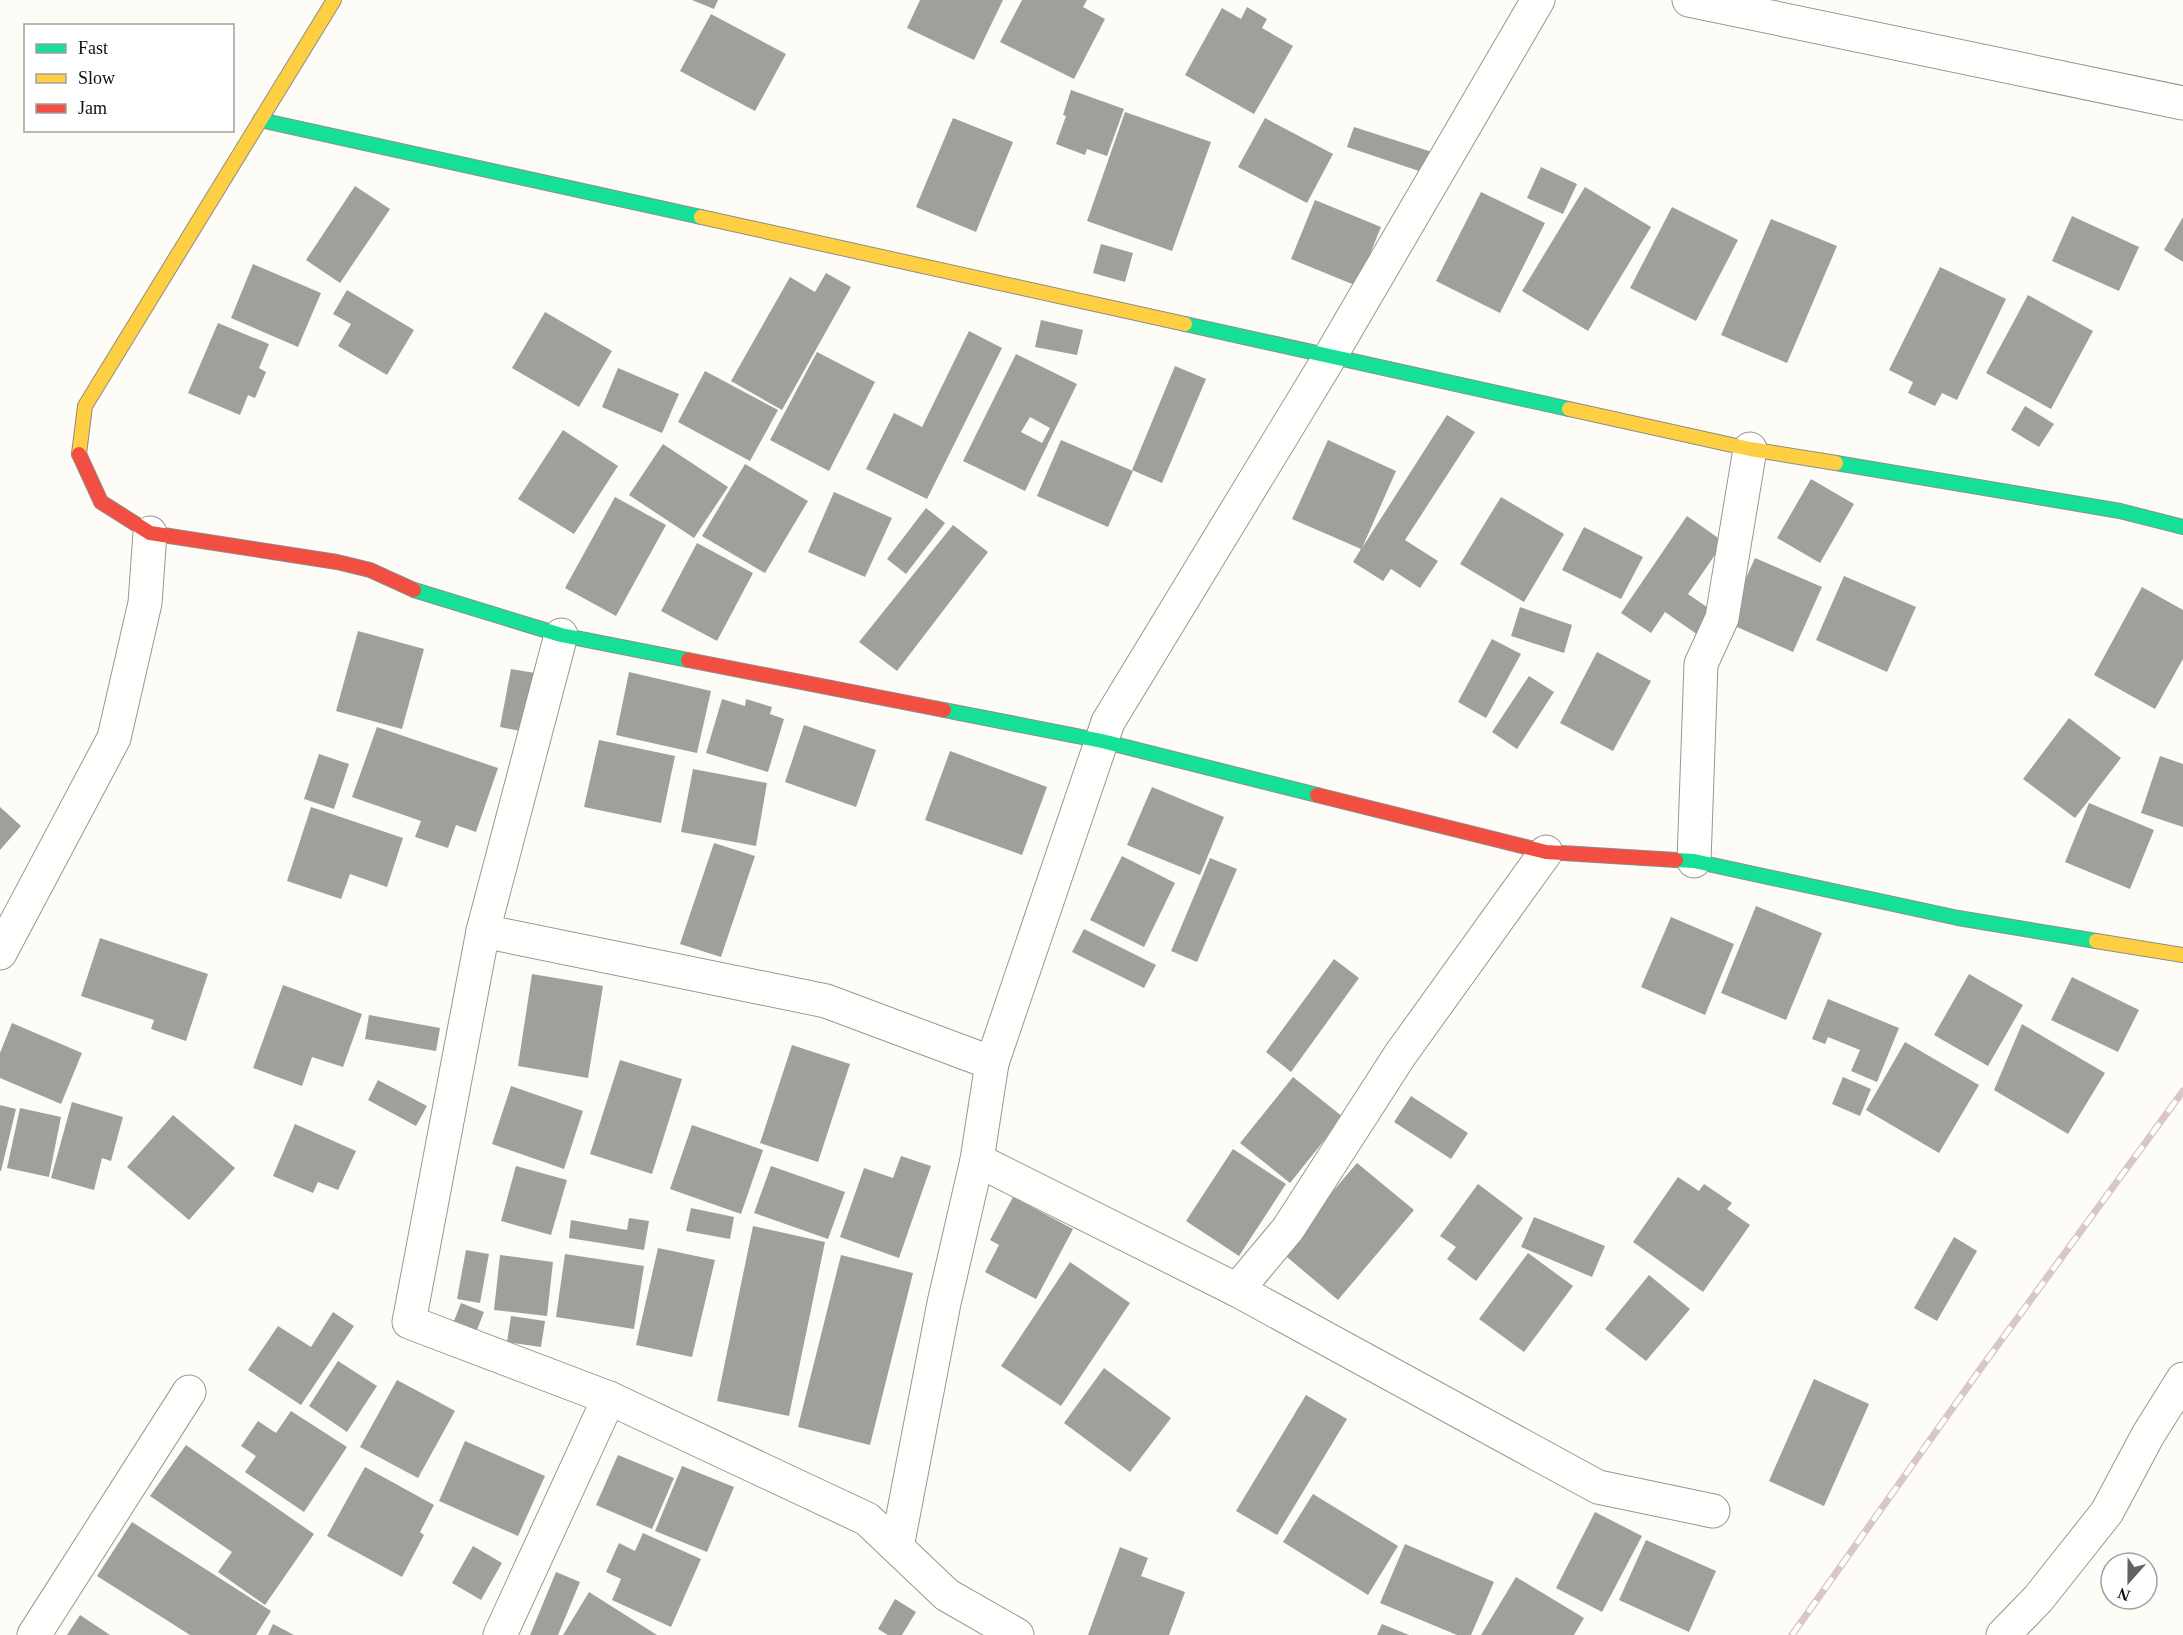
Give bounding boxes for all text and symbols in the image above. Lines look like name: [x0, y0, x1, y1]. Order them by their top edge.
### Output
legend: [24, 24, 234, 132]
text: Fast: [78, 38, 108, 58]
text: Slow: [78, 68, 115, 88]
text: Jam: [78, 98, 107, 118]
north arrow: [2099, 1551, 2159, 1611]
text: N: [2115, 1584, 2132, 1605]

